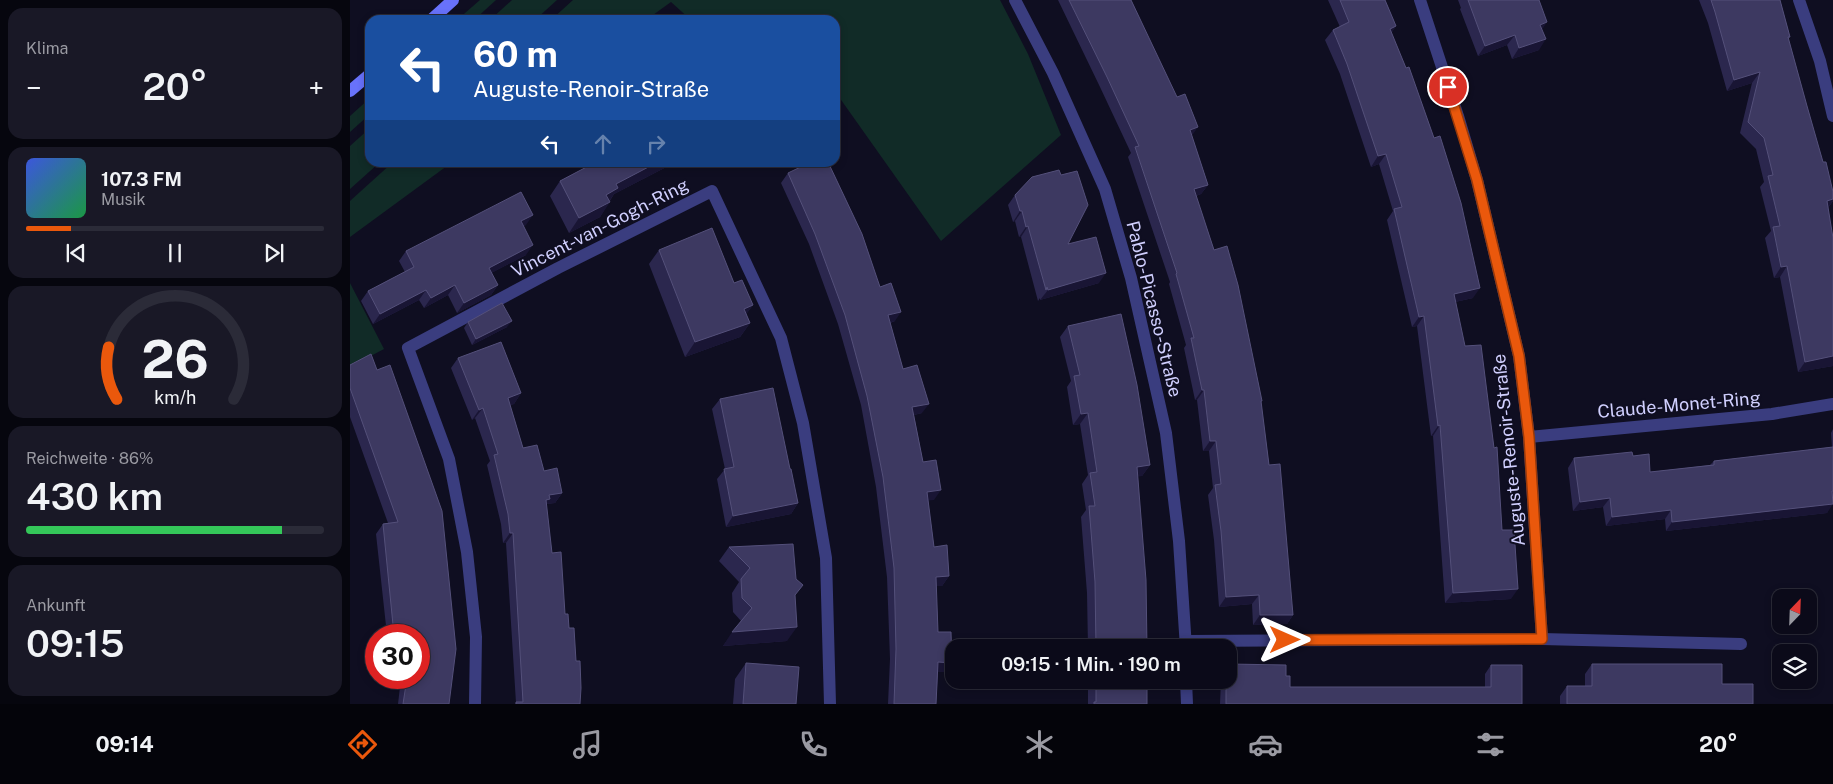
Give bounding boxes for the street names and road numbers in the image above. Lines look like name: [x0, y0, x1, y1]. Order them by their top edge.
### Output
street label: Vincent-van-Gogh-Ring: [508, 174, 692, 281]
street label: Pablo-Picasso-Straße: [1122, 219, 1187, 399]
street label: Auguste-Renoir-Straße: [1488, 353, 1529, 547]
street label: Claude-Monet-Ring: [1596, 387, 1761, 422]

